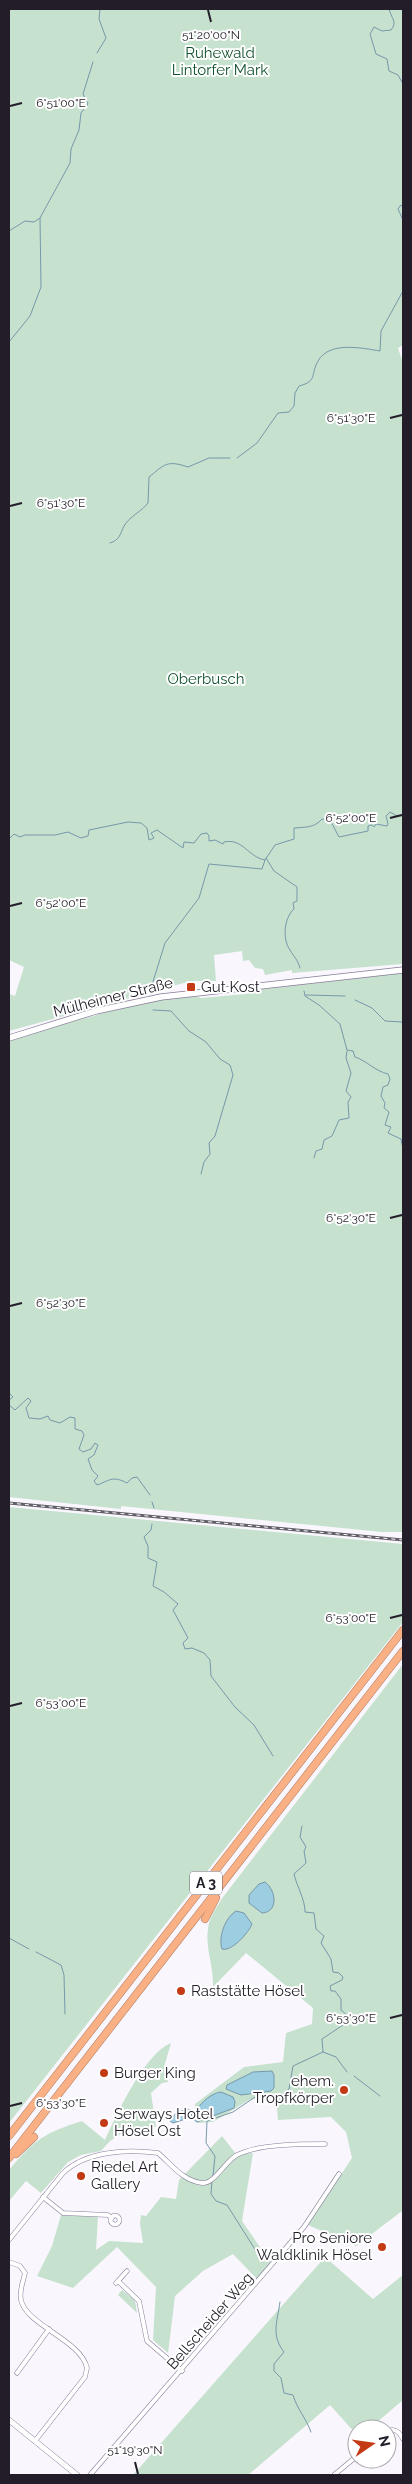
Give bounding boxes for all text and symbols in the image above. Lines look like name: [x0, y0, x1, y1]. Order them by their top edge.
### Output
text: 51°20'00"N: [182, 28, 240, 42]
park label: Ruhewald Lintorfer Mark: [172, 44, 268, 79]
text: 6°51'00"E: [36, 96, 86, 110]
text: 6°51'30"E: [327, 411, 375, 425]
text: 6°51'30"E: [37, 496, 85, 510]
park label: Oberbusch: [168, 670, 244, 688]
text: 6°52'00"E: [326, 811, 376, 825]
text: 6°52'00"E: [36, 896, 86, 910]
street label: Mülheimer Straße: [51, 973, 175, 1021]
place label: Gut Kost: [201, 978, 260, 996]
marker: Gut Kost: [185, 981, 197, 993]
text: 6°52'30"E: [326, 1211, 376, 1225]
text: 6°52'30"E: [36, 1296, 86, 1310]
text: 6°53'00"E: [326, 1611, 376, 1625]
text: 6°53'00"E: [36, 1696, 86, 1710]
road number: A 3: [190, 1872, 222, 1895]
place label: Raststätte Hösel: [191, 1982, 305, 2000]
marker: Raststätte Hösel: [175, 1985, 187, 1997]
text: 6°53'30"E: [326, 2011, 376, 2025]
place label: Burger King: [114, 2064, 196, 2082]
marker: Burger King: [98, 2067, 110, 2079]
place label: ehem. Tropfkörper: [253, 2072, 335, 2107]
marker: ehem. Tropfkörper: [338, 2084, 350, 2096]
text: 6°53'30"E: [36, 2096, 86, 2110]
place label: Serways Hotel Hösel Ost: [114, 2105, 215, 2140]
marker: Serways Hotel Hösel Ost: [98, 2117, 110, 2129]
place label: Riedel Art Gallery: [91, 2158, 158, 2193]
marker: Riedel Art Gallery: [75, 2170, 87, 2182]
place label: Pro Seniore Waldklinik Hösel: [256, 2229, 373, 2264]
marker: Pro Seniore Waldklinik Hösel: [376, 2241, 388, 2253]
street label: Bellscheider Weg: [163, 2269, 257, 2373]
north arrow: [347, 2419, 397, 2469]
text: N: [376, 2434, 394, 2448]
text: 51°19'30"N: [107, 2443, 163, 2457]

